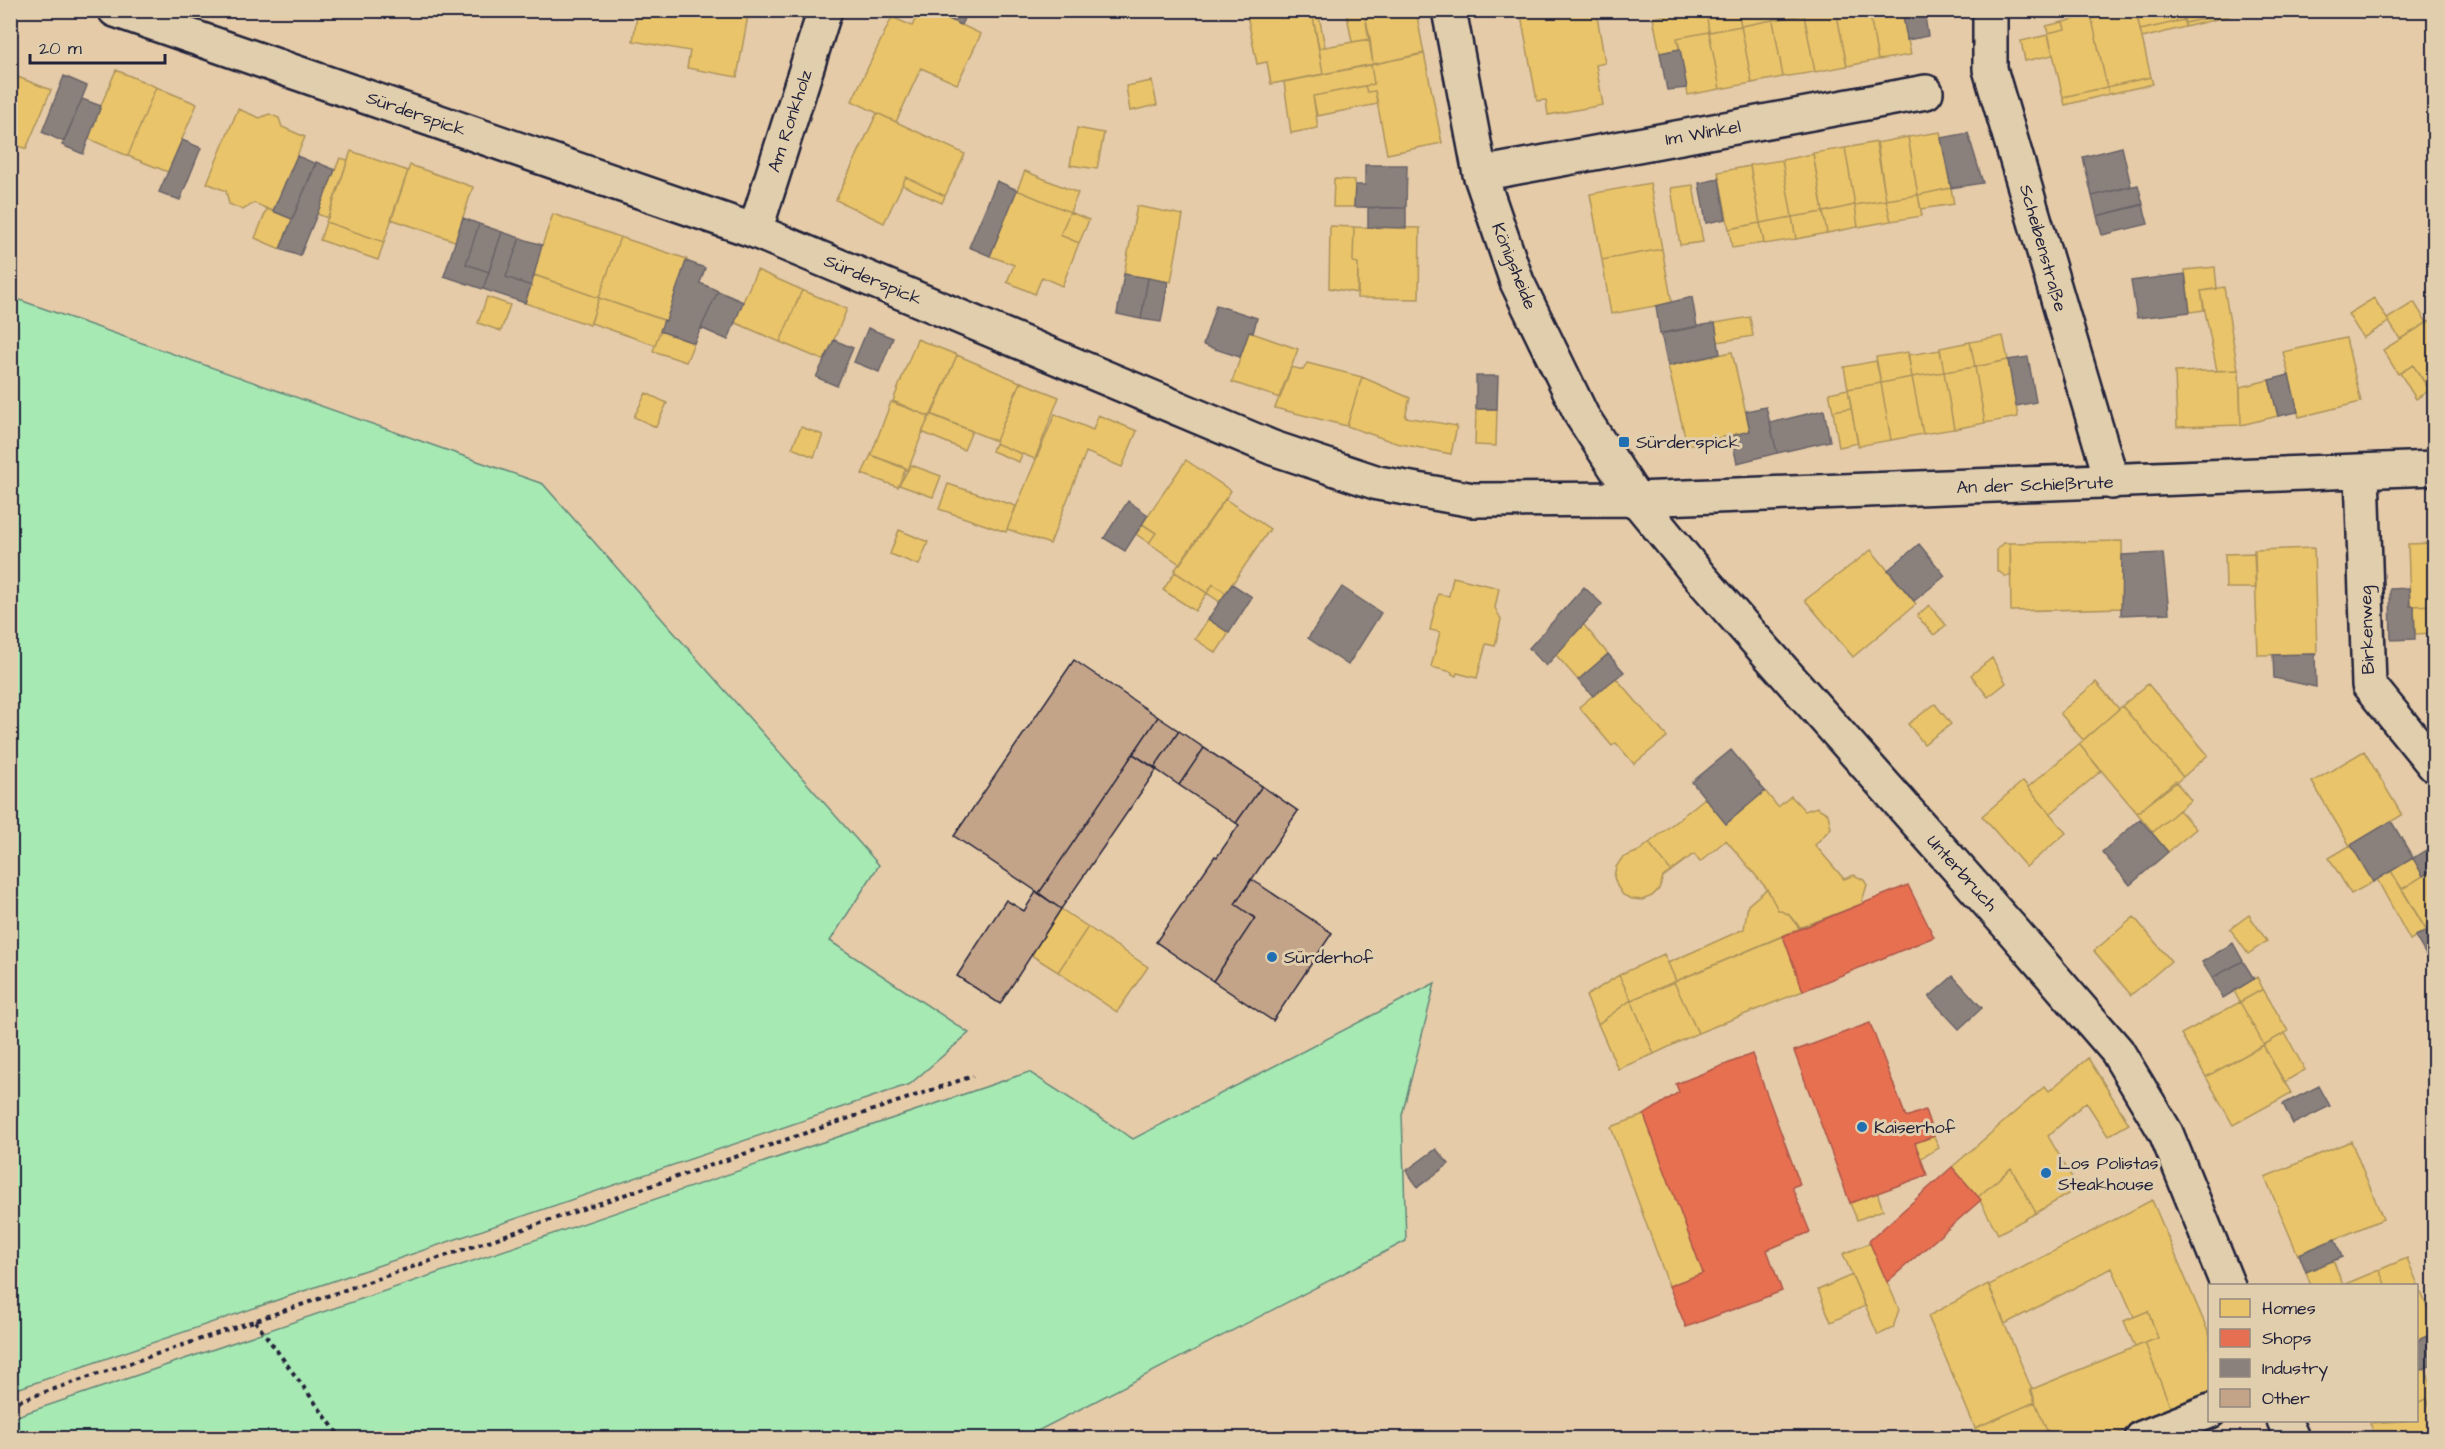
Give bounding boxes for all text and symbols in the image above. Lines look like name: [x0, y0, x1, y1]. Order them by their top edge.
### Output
scale bar: [30, 27, 165, 65]
text: 20 m: [39, 36, 82, 61]
street label: Am Ronkholz: [762, 66, 818, 176]
street label: Sürderspick: [363, 85, 469, 143]
street label: Im Winkel: [1663, 114, 1743, 152]
street label: Scheibenstraße: [2013, 182, 2073, 315]
street label: Königsheide: [1484, 219, 1543, 314]
street label: Sürderspick: [820, 248, 926, 312]
place label: Sürderspick: [1636, 430, 1740, 455]
marker: Sürderspick: [1617, 435, 1631, 449]
street label: An der Schießrute: [1956, 470, 2114, 500]
street label: Birkenweg: [2353, 585, 2382, 675]
street label: Unterbruch: [1921, 829, 2003, 917]
place label: Sürderhof: [1284, 945, 1374, 970]
marker: Sürderhof: [1265, 950, 1279, 964]
place label: Kaiserhof: [1874, 1115, 1956, 1140]
marker: Kaiserhof: [1855, 1120, 1869, 1134]
place label: Los Polistas Steakhouse: [2058, 1151, 2159, 1197]
marker: Los Polistas Steakhouse: [2039, 1166, 2053, 1180]
legend: [2208, 1284, 2418, 1422]
text: Homes: [2262, 1296, 2316, 1321]
text: Shops: [2262, 1326, 2312, 1351]
text: Industry: [2262, 1356, 2328, 1382]
text: Other: [2262, 1386, 2310, 1411]

